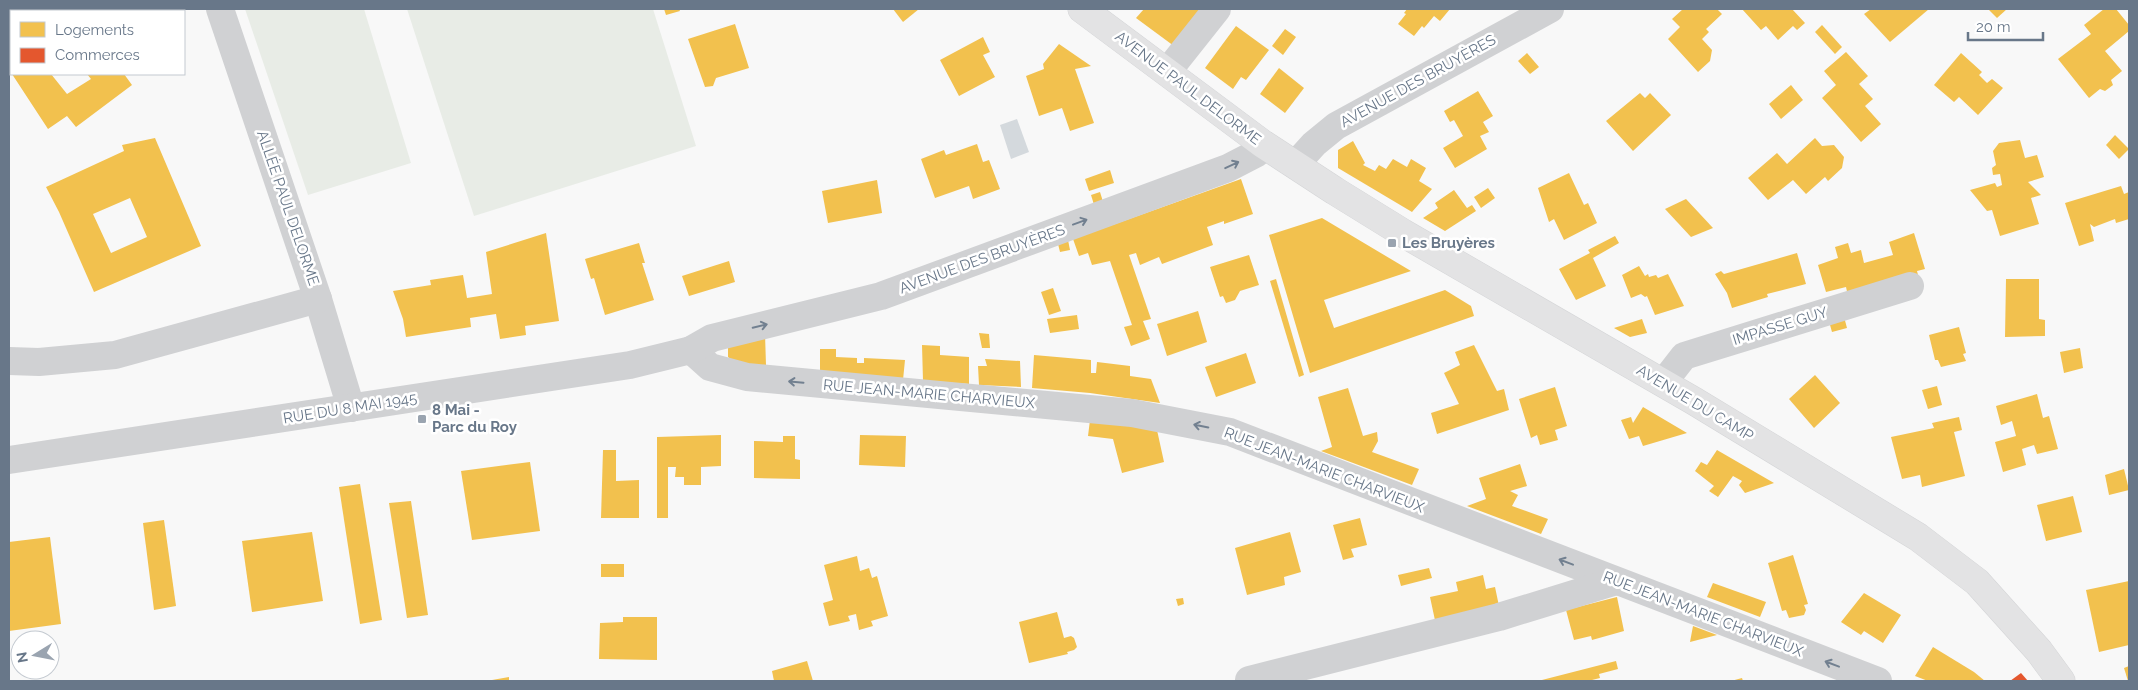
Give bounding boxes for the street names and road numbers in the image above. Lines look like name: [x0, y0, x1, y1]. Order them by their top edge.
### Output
street label: AVENUE PAUL DELORME: [1112, 27, 1264, 149]
street label: AVENUE DES BRUYÈRES: [1337, 31, 1499, 131]
street label: ALLÉE PAUL DELORME: [253, 128, 323, 288]
street label: AVENUE DES BRUYÈRES: [897, 221, 1067, 297]
street label: IMPASSE GUY: [1730, 303, 1830, 349]
street label: AVENUE DU CAMP: [1633, 361, 1757, 445]
street label: RUE JEAN-MARIE CHARVIEUX: [822, 376, 1036, 412]
street label: RUE DU 8 MAI 1945: [282, 389, 418, 427]
street label: RUE JEAN-MARIE CHARVIEUX: [1221, 423, 1427, 517]
street label: RUE JEAN-MARIE CHARVIEUX: [1600, 567, 1806, 661]

